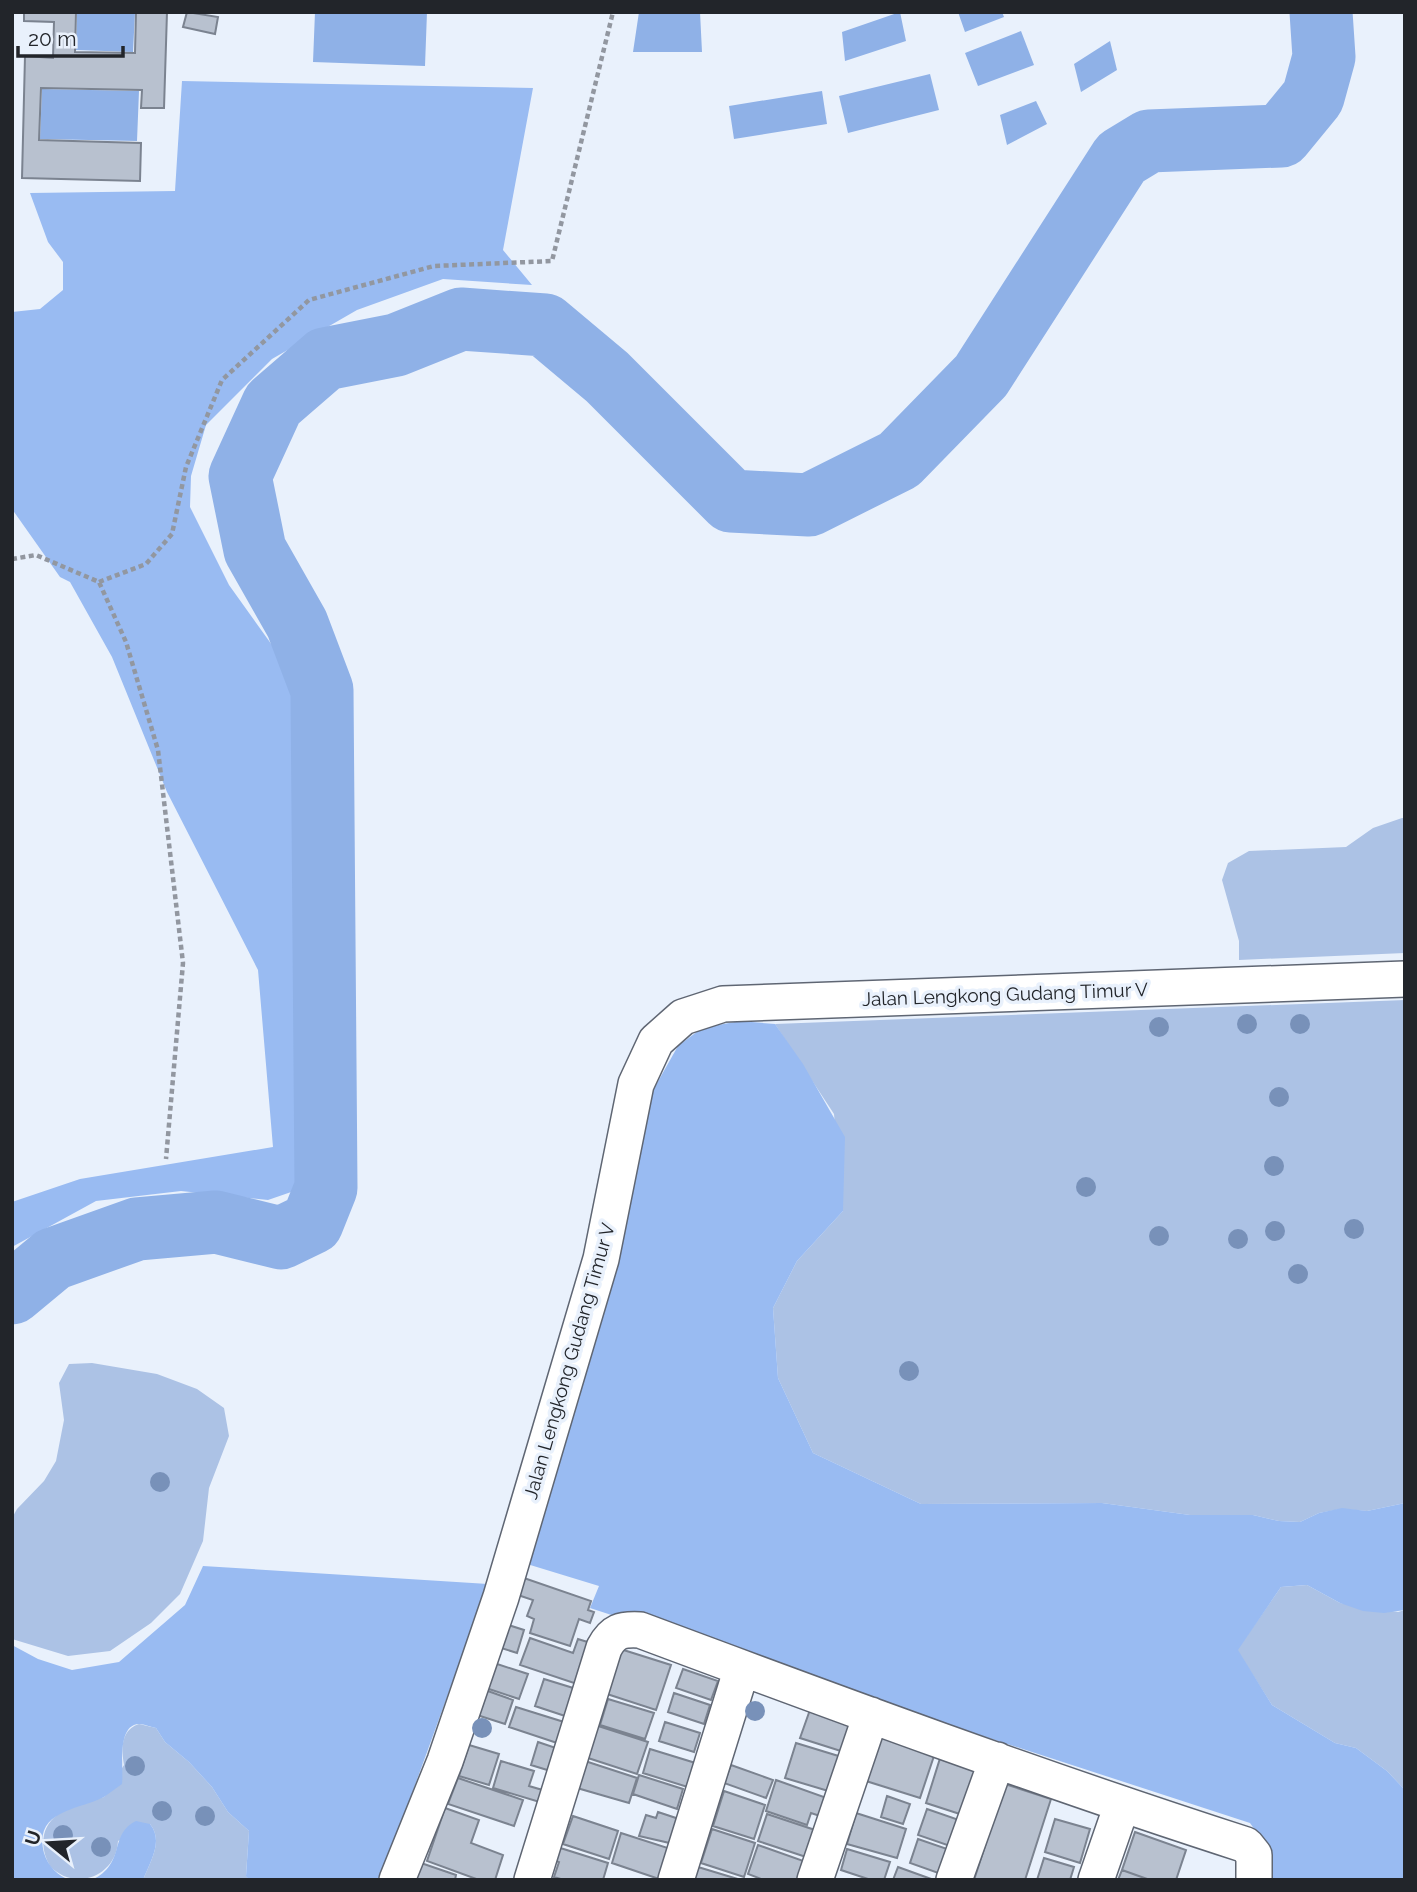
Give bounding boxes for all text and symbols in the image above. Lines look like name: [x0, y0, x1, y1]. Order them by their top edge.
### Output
scale bar: [18, 14, 122, 58]
text: 20 m: [28, 26, 76, 51]
street label: Jalan Lengkong Gudang Timur V: [862, 978, 1148, 1010]
street label: Jalan Lengkong Gudang Timur V: [519, 1220, 619, 1502]
north arrow: [14, 1808, 84, 1878]
text: U: [20, 1828, 45, 1848]

